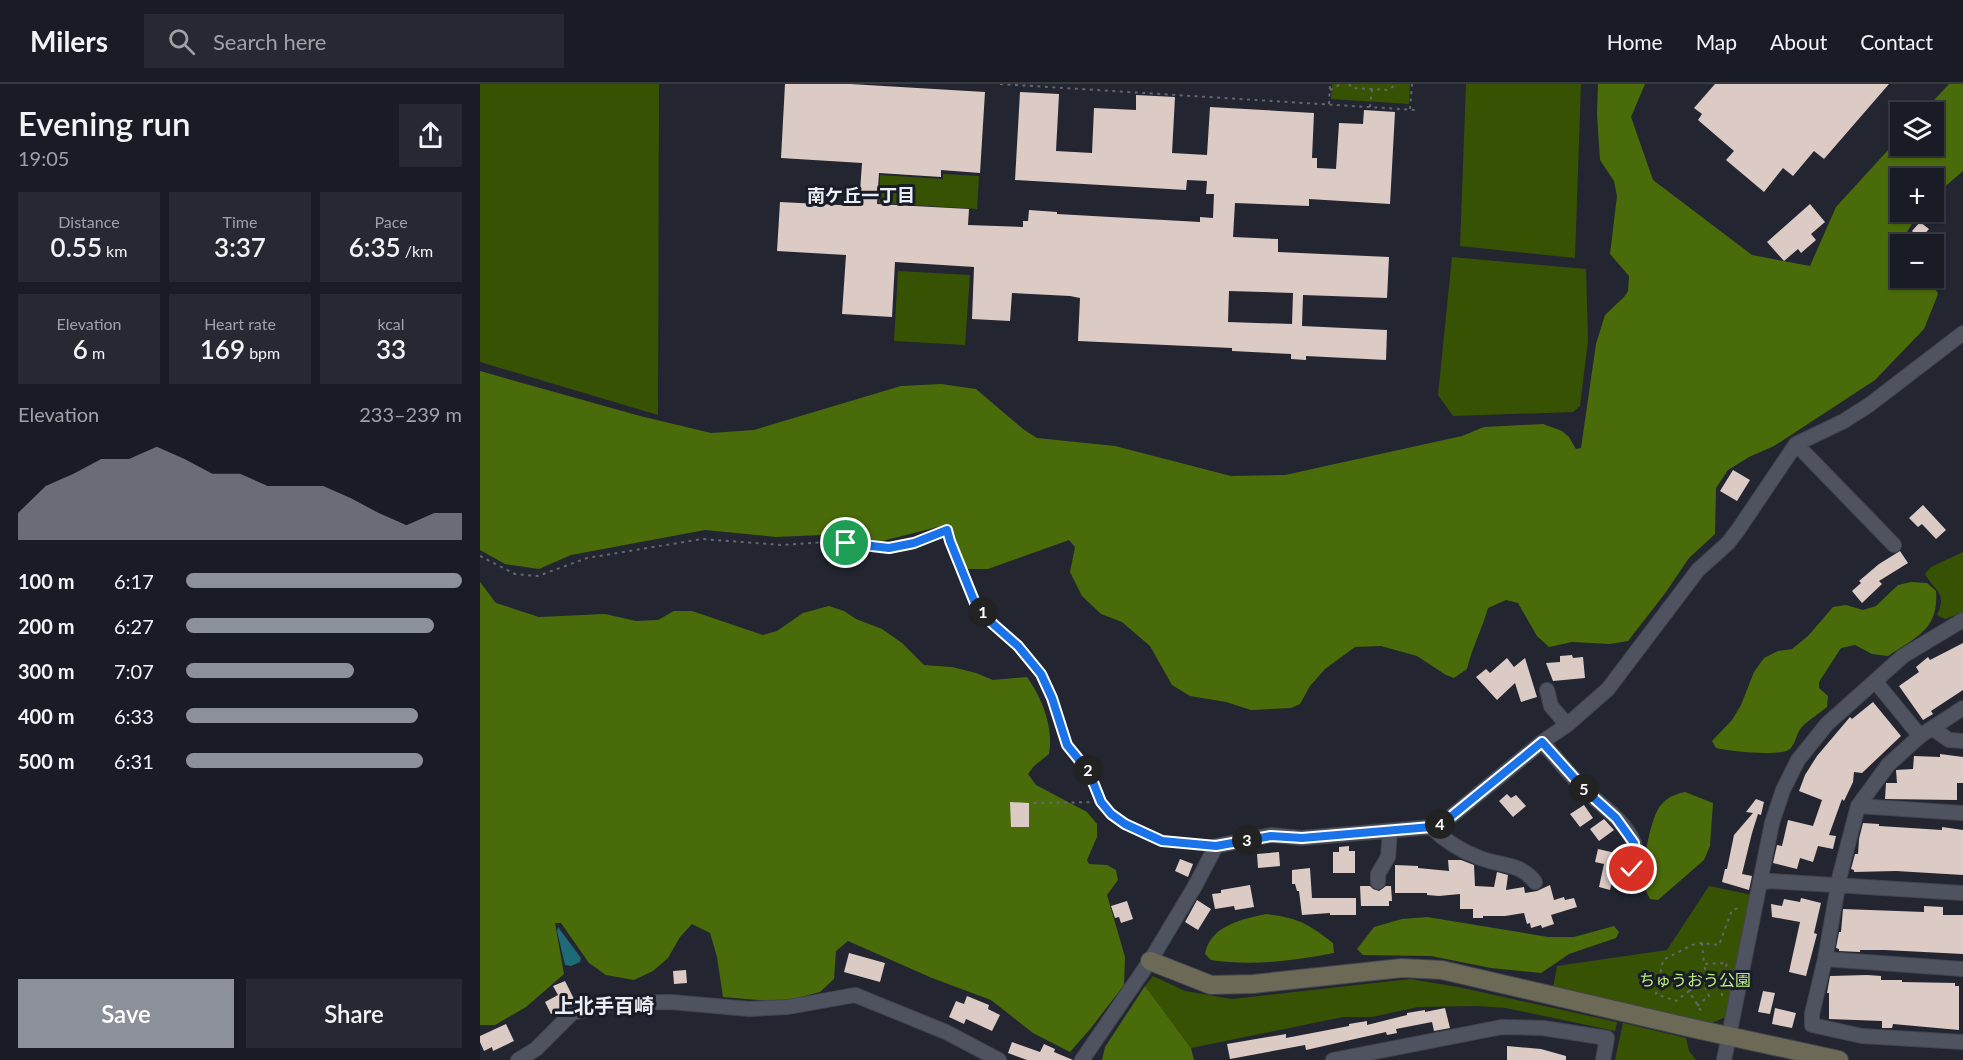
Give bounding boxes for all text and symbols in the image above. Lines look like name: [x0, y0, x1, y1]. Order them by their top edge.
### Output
search box: [144, 14, 564, 68]
text: Milers: [30, 24, 108, 58]
icon: search: [165, 25, 198, 58]
text: Search here: [213, 28, 326, 55]
text: Home: [1607, 29, 1663, 54]
text: Map: [1696, 29, 1737, 54]
text: About: [1770, 29, 1827, 54]
text: Contact: [1860, 29, 1933, 54]
map controls: [1890, 102, 1944, 288]
button: layers: [1890, 102, 1944, 156]
text: Evening run: [18, 103, 191, 143]
button: share: [399, 104, 462, 167]
text: 19:05: [18, 146, 69, 170]
button: +: [1890, 168, 1944, 222]
district label: 南ケ丘一丁目: [807, 184, 915, 206]
text: Distance: [58, 212, 120, 231]
text: Time: [223, 212, 257, 231]
text: Pace: [374, 212, 408, 231]
text: 0.55: [51, 231, 102, 263]
text: 3:37: [214, 231, 266, 263]
text: 6:35: [349, 231, 401, 263]
button: −: [1890, 234, 1944, 288]
text: km: [102, 241, 127, 260]
text: /km: [401, 241, 433, 260]
text: Elevation: [57, 314, 122, 333]
text: Heart rate: [204, 314, 276, 333]
text: kcal: [377, 314, 405, 333]
text: 6: [73, 333, 88, 365]
text: 169: [200, 333, 245, 365]
text: 33: [376, 333, 406, 365]
text: m: [88, 343, 105, 362]
text: bpm: [245, 343, 280, 362]
text: Elevation: [18, 402, 99, 426]
text: 233–239 m: [359, 402, 462, 426]
pin: [820, 517, 871, 568]
icon: arrive: [829, 526, 862, 559]
text: 100 m: [18, 569, 74, 593]
text: 6:17: [114, 569, 154, 593]
pin: 1: [968, 597, 998, 627]
text: 1: [978, 602, 988, 621]
text: 200 m: [18, 614, 74, 638]
text: 6:27: [114, 614, 154, 638]
text: 300 m: [18, 659, 74, 683]
text: 7:07: [114, 659, 154, 683]
text: 400 m: [18, 704, 74, 728]
text: 6:33: [114, 704, 154, 728]
text: 500 m: [18, 749, 74, 773]
text: 6:31: [114, 749, 154, 773]
pin: 2: [1073, 755, 1103, 785]
text: 2: [1083, 760, 1093, 779]
pin: 5: [1569, 774, 1599, 804]
text: 5: [1579, 779, 1589, 798]
pin: 4: [1425, 809, 1455, 839]
text: 4: [1435, 814, 1445, 833]
pin: 3: [1232, 825, 1262, 855]
text: 3: [1242, 830, 1252, 849]
pin: [1606, 843, 1657, 894]
icon: check: [1615, 852, 1648, 885]
park label: ちゅうおう公園: [1639, 970, 1751, 989]
button: Save: [18, 979, 234, 1048]
button: Share: [246, 979, 462, 1048]
district label: 上北手百崎: [554, 993, 654, 1017]

